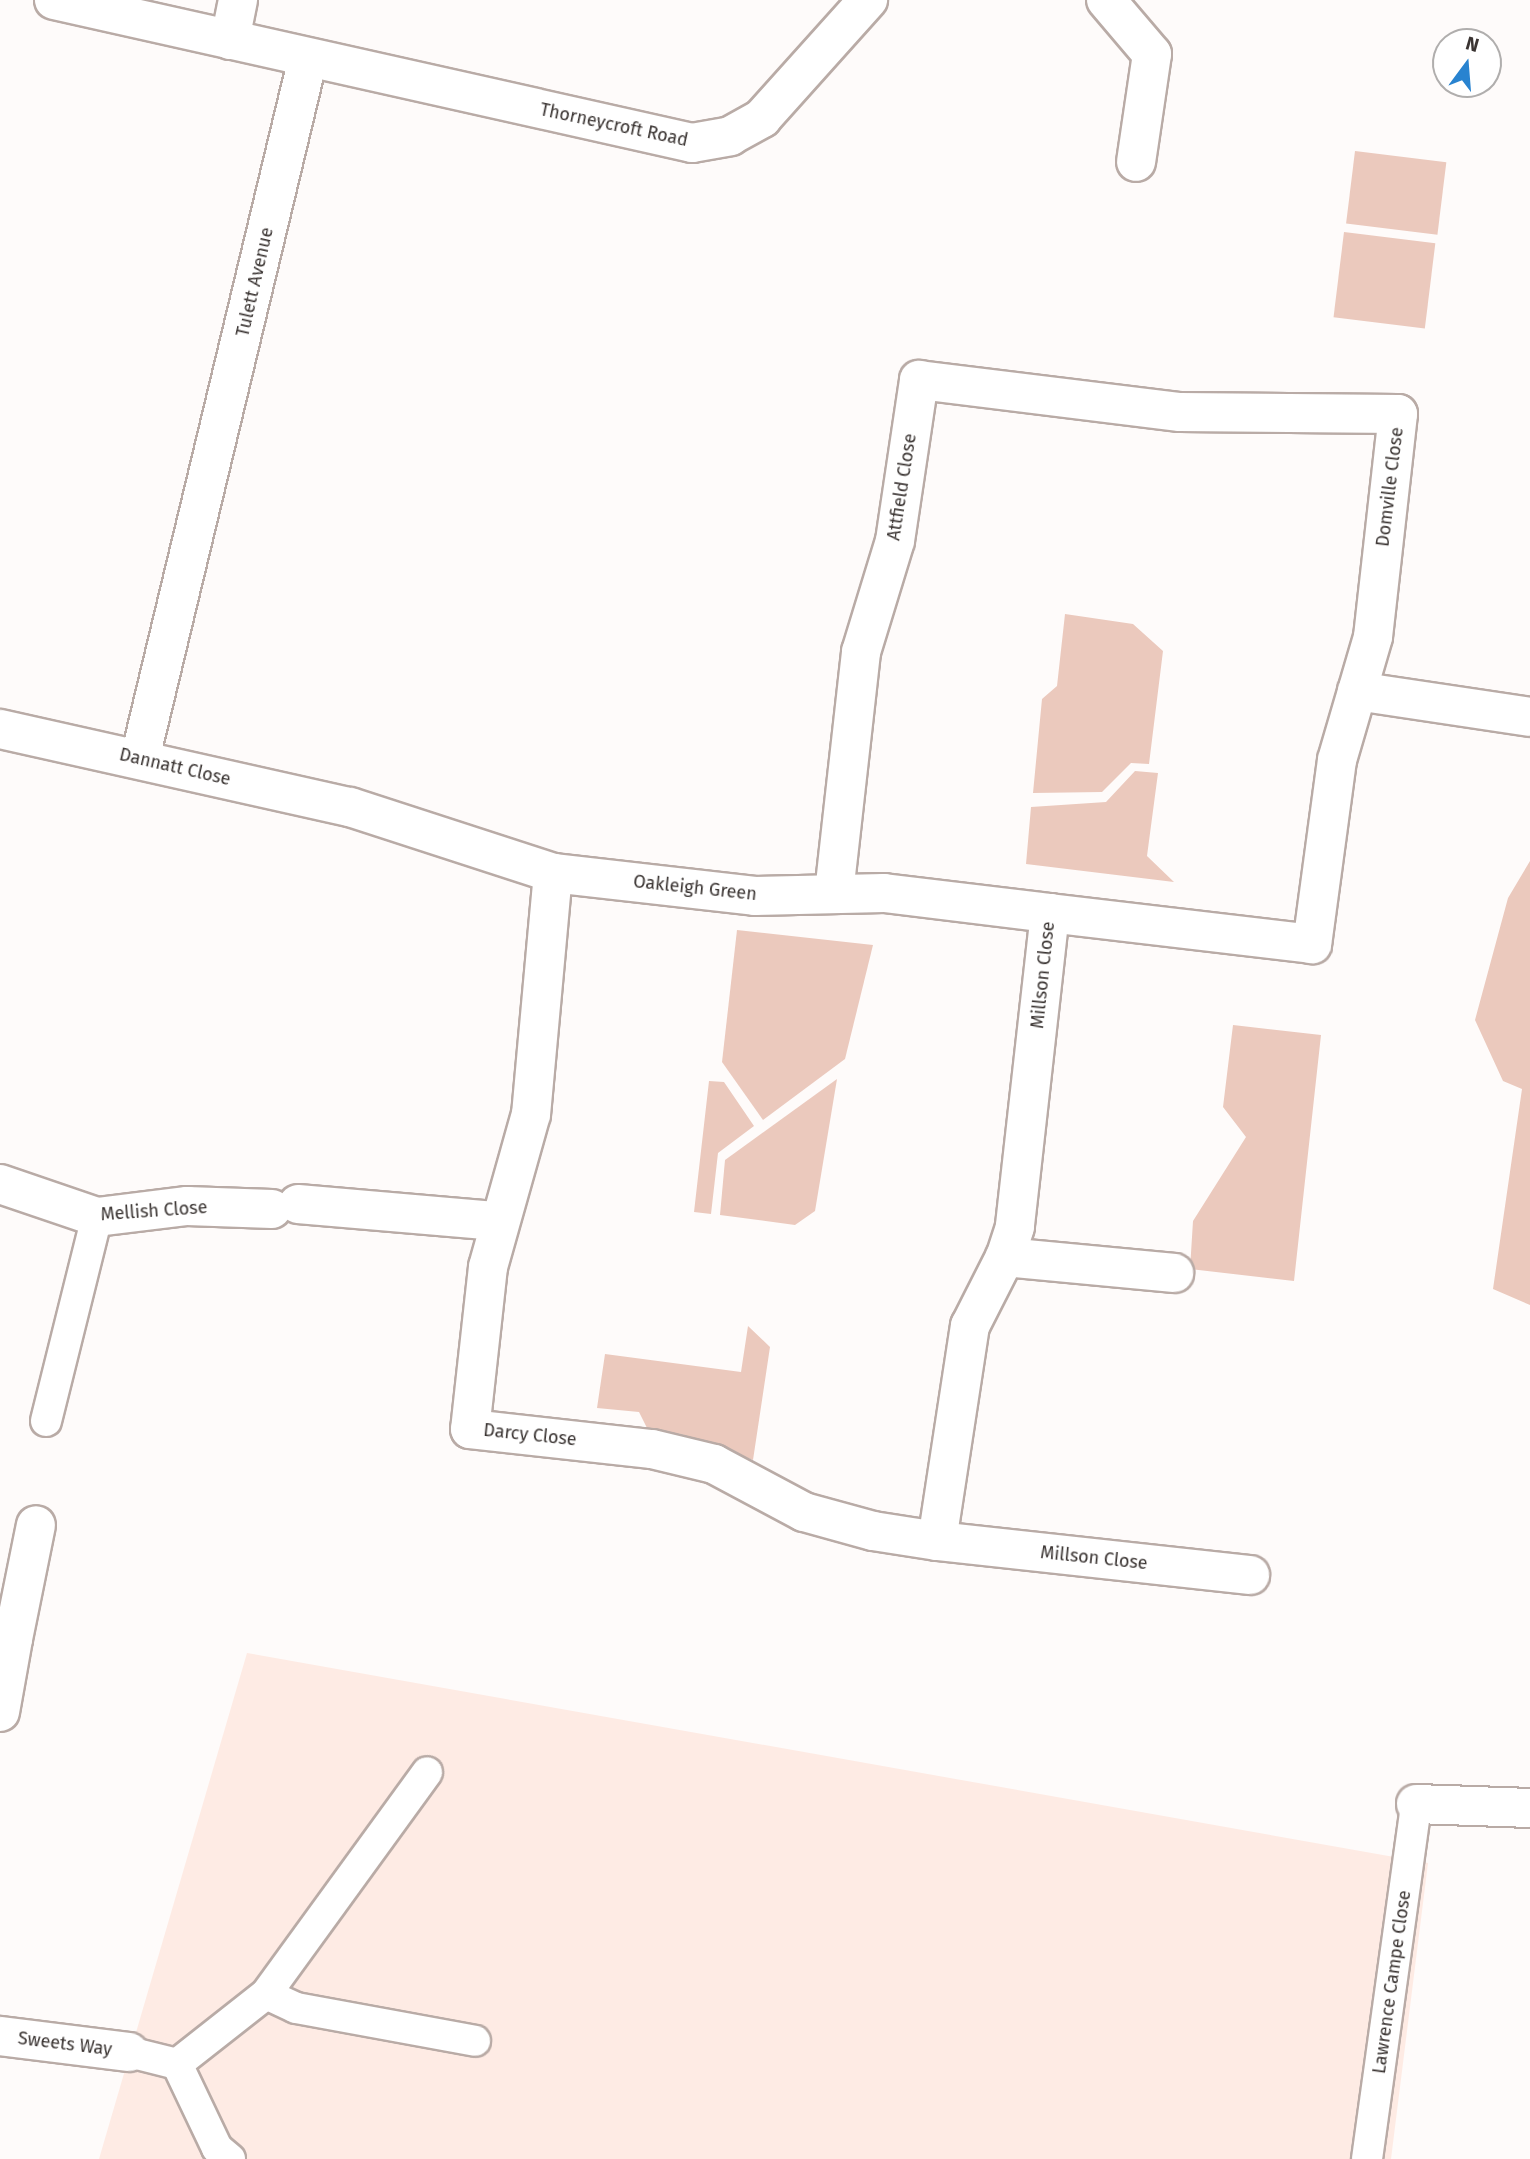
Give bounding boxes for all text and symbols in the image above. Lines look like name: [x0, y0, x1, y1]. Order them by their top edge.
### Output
north arrow: [1432, 28, 1502, 98]
text: N: [1463, 31, 1482, 57]
street label: Thorneycroft Road: [538, 99, 690, 151]
street label: Tulett Avenue: [232, 225, 278, 339]
street label: Domville Close: [1372, 426, 1408, 548]
street label: Attfield Close: [883, 432, 921, 542]
street label: Dannatt Close: [117, 744, 233, 790]
street label: Oakleigh Green: [632, 871, 758, 905]
street label: Millson Close: [1027, 920, 1059, 1030]
street label: Mellish Close: [100, 1196, 208, 1226]
street label: Darcy Close: [482, 1419, 578, 1451]
street label: Millson Close: [1039, 1542, 1149, 1574]
street label: Lawrence Campe Close: [1368, 1889, 1416, 2075]
street label: Sweets Way: [17, 2028, 113, 2060]

